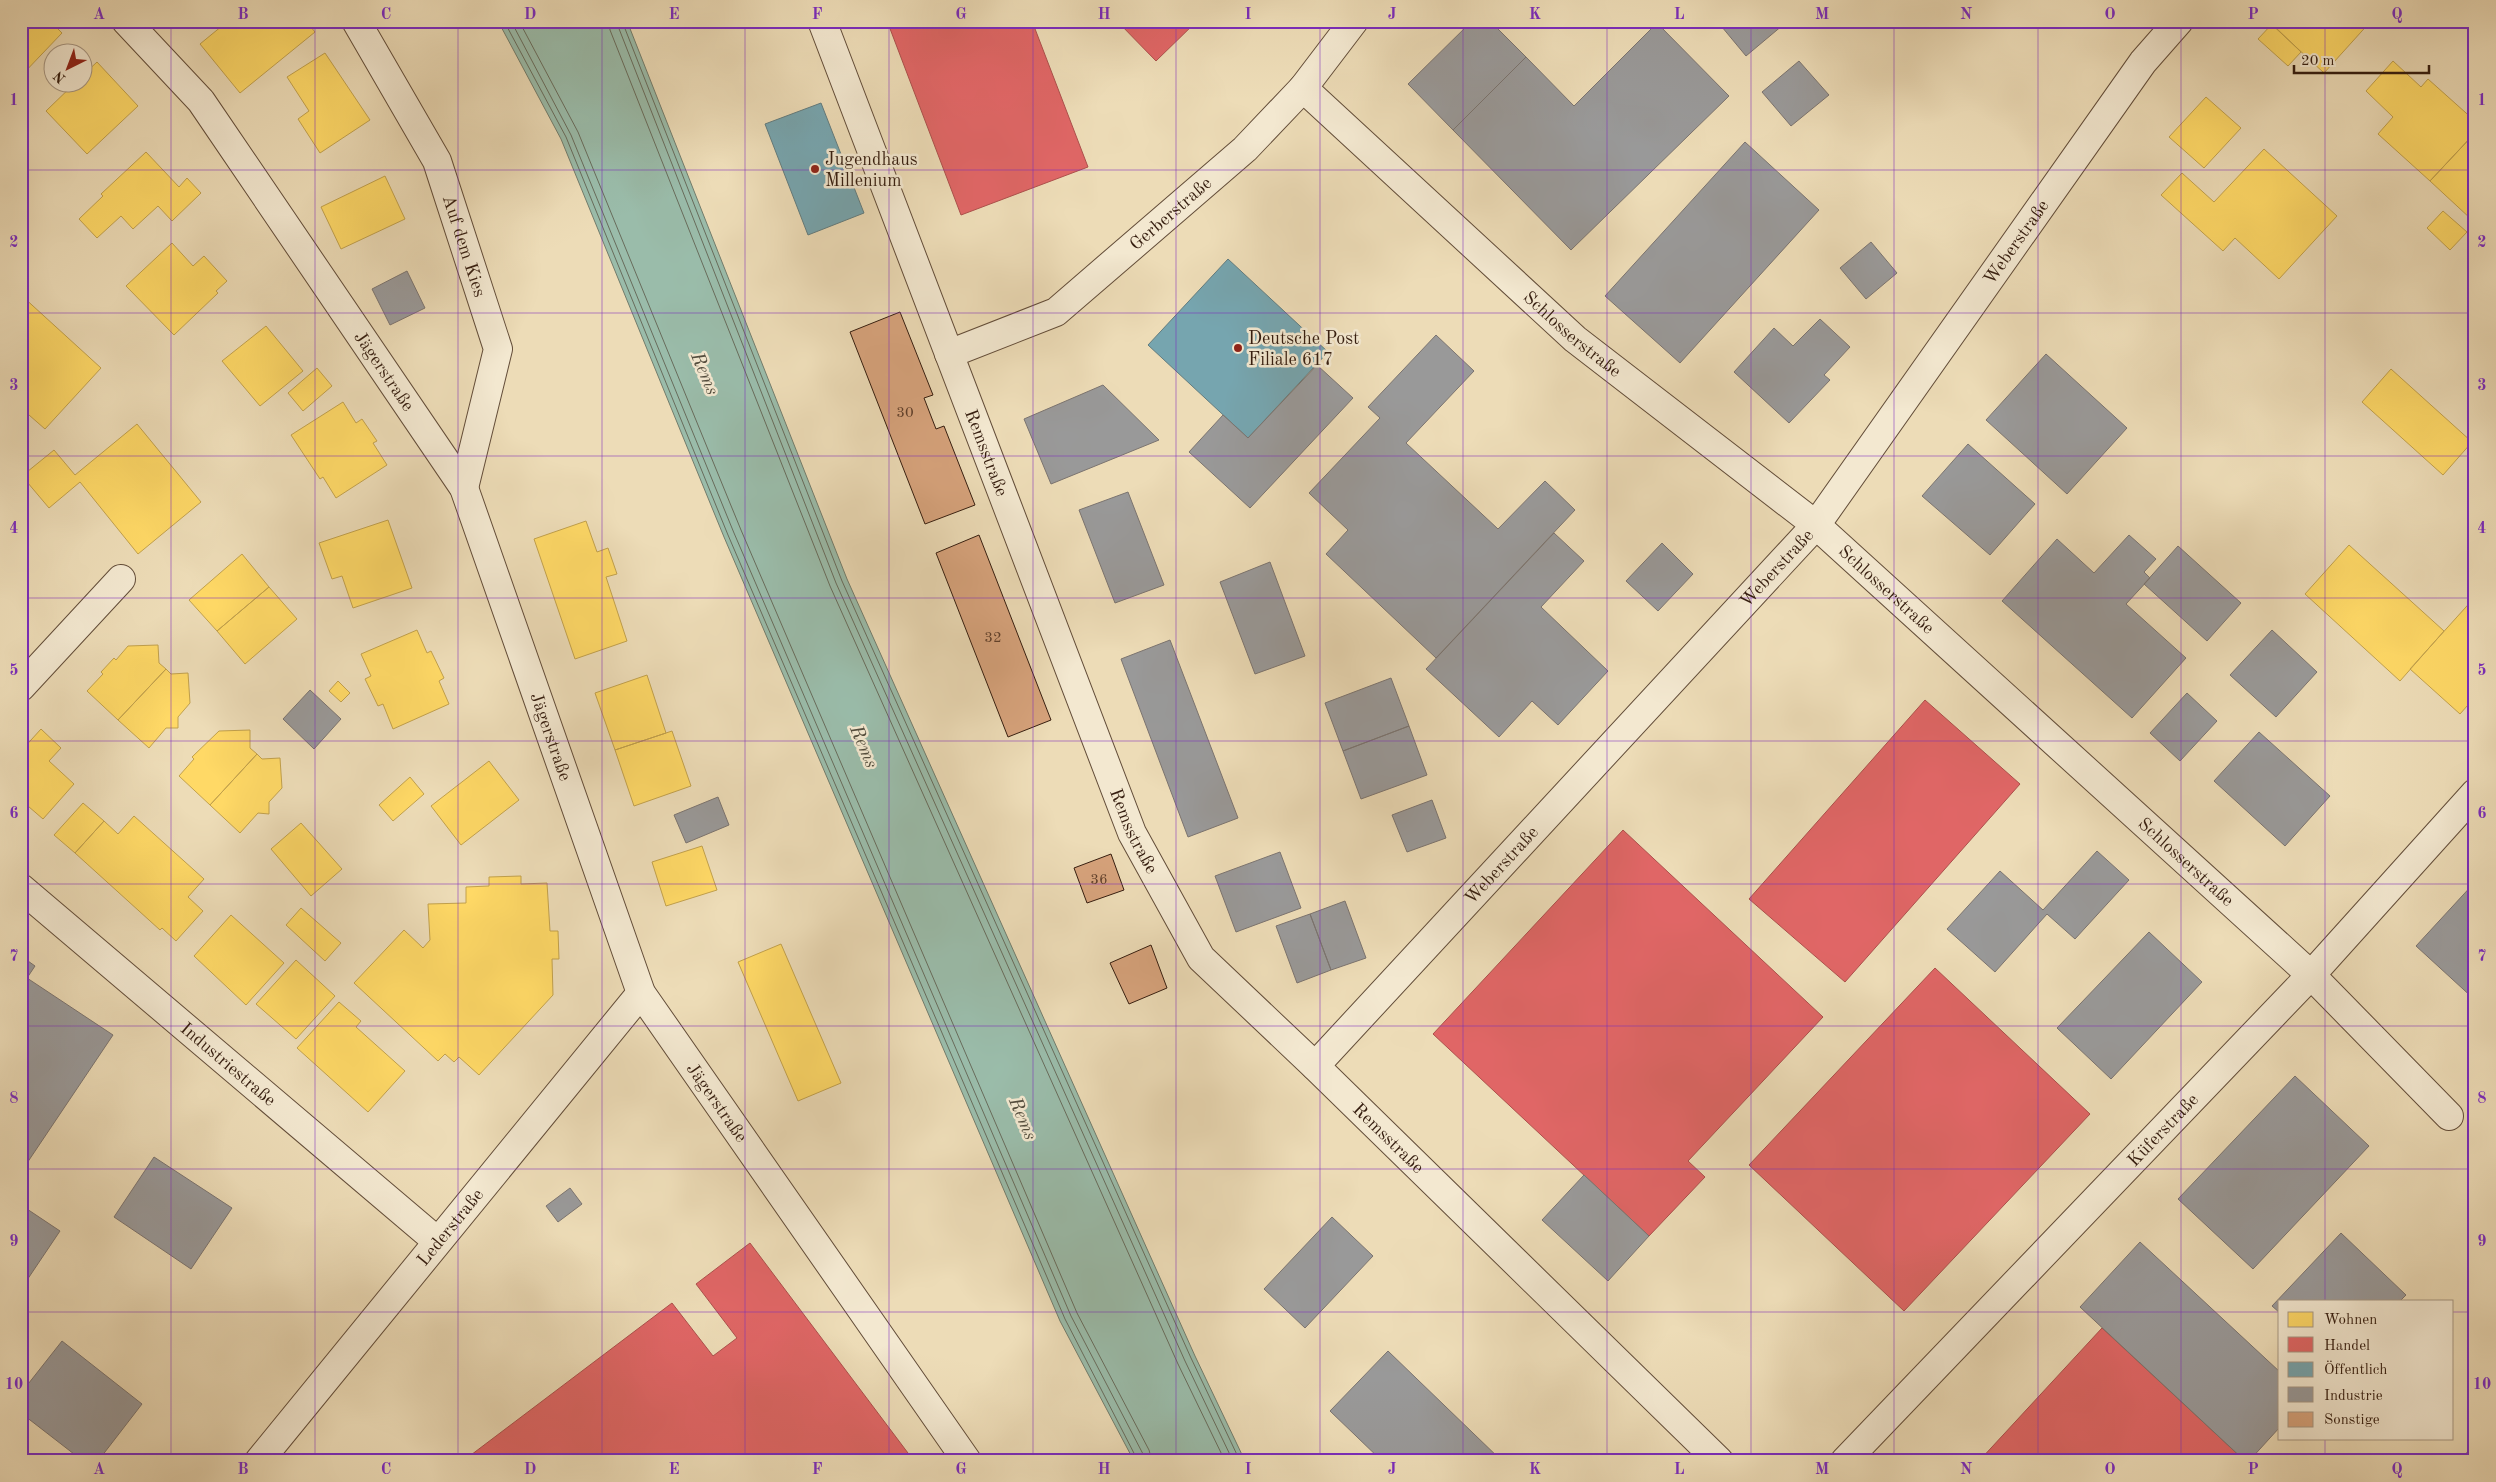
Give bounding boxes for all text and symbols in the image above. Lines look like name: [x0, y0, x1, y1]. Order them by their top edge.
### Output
text: A: [93, 7, 105, 23]
text: B: [237, 7, 249, 23]
text: C: [381, 7, 391, 23]
text: D: [524, 7, 536, 23]
text: E: [668, 7, 680, 23]
text: F: [812, 7, 823, 23]
text: G: [955, 7, 967, 23]
text: H: [1097, 7, 1111, 23]
text: I: [1244, 7, 1252, 23]
text: J: [1388, 7, 1397, 23]
text: K: [1529, 7, 1541, 23]
text: L: [1674, 7, 1685, 23]
text: M: [1815, 7, 1829, 23]
text: N: [1960, 7, 1973, 23]
text: O: [2104, 7, 2116, 23]
text: P: [2247, 7, 2259, 23]
text: Q: [2391, 7, 2403, 23]
north arrow: [42, 42, 92, 92]
scale bar: [2294, 42, 2428, 74]
text: 20 m: [2301, 54, 2335, 69]
text: N: [51, 68, 69, 86]
text: 1: [9, 93, 19, 109]
text: 1: [2477, 93, 2487, 109]
place label: Jugendhaus Millenium: [825, 151, 918, 190]
marker: Jugendhaus Millenium: [809, 163, 821, 175]
street label: Gerberstraße: [1127, 174, 1215, 254]
street label: Auf dem Kies: [439, 193, 489, 300]
street label: Weberstraße: [1981, 197, 2053, 288]
text: 2: [9, 235, 19, 251]
text: 2: [2477, 235, 2487, 251]
street label: Schlosserstraße: [1520, 288, 1624, 381]
street label: Jägerstraße: [350, 328, 417, 415]
place label: Deutsche Post Filiale 617: [1248, 330, 1359, 369]
marker: Deutsche Post Filiale 617: [1232, 342, 1244, 354]
water label: Rems: [686, 349, 721, 398]
text: 3: [9, 378, 19, 394]
text: 3: [2477, 378, 2487, 394]
house number: 30: [896, 406, 914, 421]
street label: Remsstraße: [961, 407, 1011, 499]
text: 4: [9, 521, 19, 537]
text: 4: [2477, 521, 2487, 537]
street label: Weberstraße: [1737, 526, 1817, 611]
street label: Schlosserstraße: [1835, 542, 1937, 638]
house number: 32: [984, 631, 1002, 646]
text: 5: [9, 663, 19, 679]
text: 5: [2477, 663, 2487, 679]
street label: Jägerstraße: [526, 690, 574, 783]
water label: Rems: [845, 722, 880, 771]
street label: Remsstraße: [1106, 786, 1161, 877]
text: 6: [9, 806, 19, 822]
text: 6: [2477, 806, 2487, 822]
street label: Schlosserstraße: [2134, 815, 2237, 910]
street label: Weberstraße: [1462, 823, 1542, 908]
house number: 36: [1090, 873, 1108, 888]
text: 7: [9, 949, 19, 965]
text: 7: [2477, 949, 2487, 965]
street label: Industriestraße: [177, 1019, 279, 1110]
street label: Jägerstraße: [683, 1060, 750, 1146]
text: 8: [9, 1091, 19, 1107]
street label: Küferstraße: [2125, 1091, 2202, 1170]
text: 8: [2477, 1091, 2487, 1107]
water label: Rems: [1004, 1094, 1039, 1143]
street label: Remsstraße: [1349, 1100, 1427, 1177]
street label: Lederstraße: [414, 1186, 487, 1270]
text: 9: [9, 1234, 19, 1250]
text: 9: [2477, 1234, 2487, 1250]
legend: [2278, 1300, 2454, 1440]
text: Wohnen: [2324, 1313, 2377, 1328]
text: Handel: [2324, 1339, 2370, 1354]
text: Öffentlich: [2324, 1360, 2387, 1378]
text: 10: [5, 1377, 23, 1393]
text: 10: [2473, 1377, 2491, 1393]
text: Industrie: [2324, 1389, 2383, 1404]
text: Sonstige: [2324, 1413, 2380, 1428]
text: A: [93, 1462, 105, 1478]
text: B: [237, 1462, 249, 1478]
text: C: [381, 1462, 391, 1478]
text: D: [524, 1462, 536, 1478]
text: E: [668, 1462, 680, 1478]
text: F: [812, 1462, 823, 1478]
text: G: [955, 1462, 967, 1478]
text: H: [1097, 1462, 1111, 1478]
text: I: [1244, 1462, 1252, 1478]
text: J: [1388, 1462, 1397, 1478]
text: K: [1529, 1462, 1541, 1478]
text: L: [1674, 1462, 1685, 1478]
text: M: [1815, 1462, 1829, 1478]
text: N: [1960, 1462, 1973, 1478]
text: O: [2104, 1462, 2116, 1478]
text: P: [2247, 1462, 2259, 1478]
text: Q: [2391, 1462, 2403, 1478]

